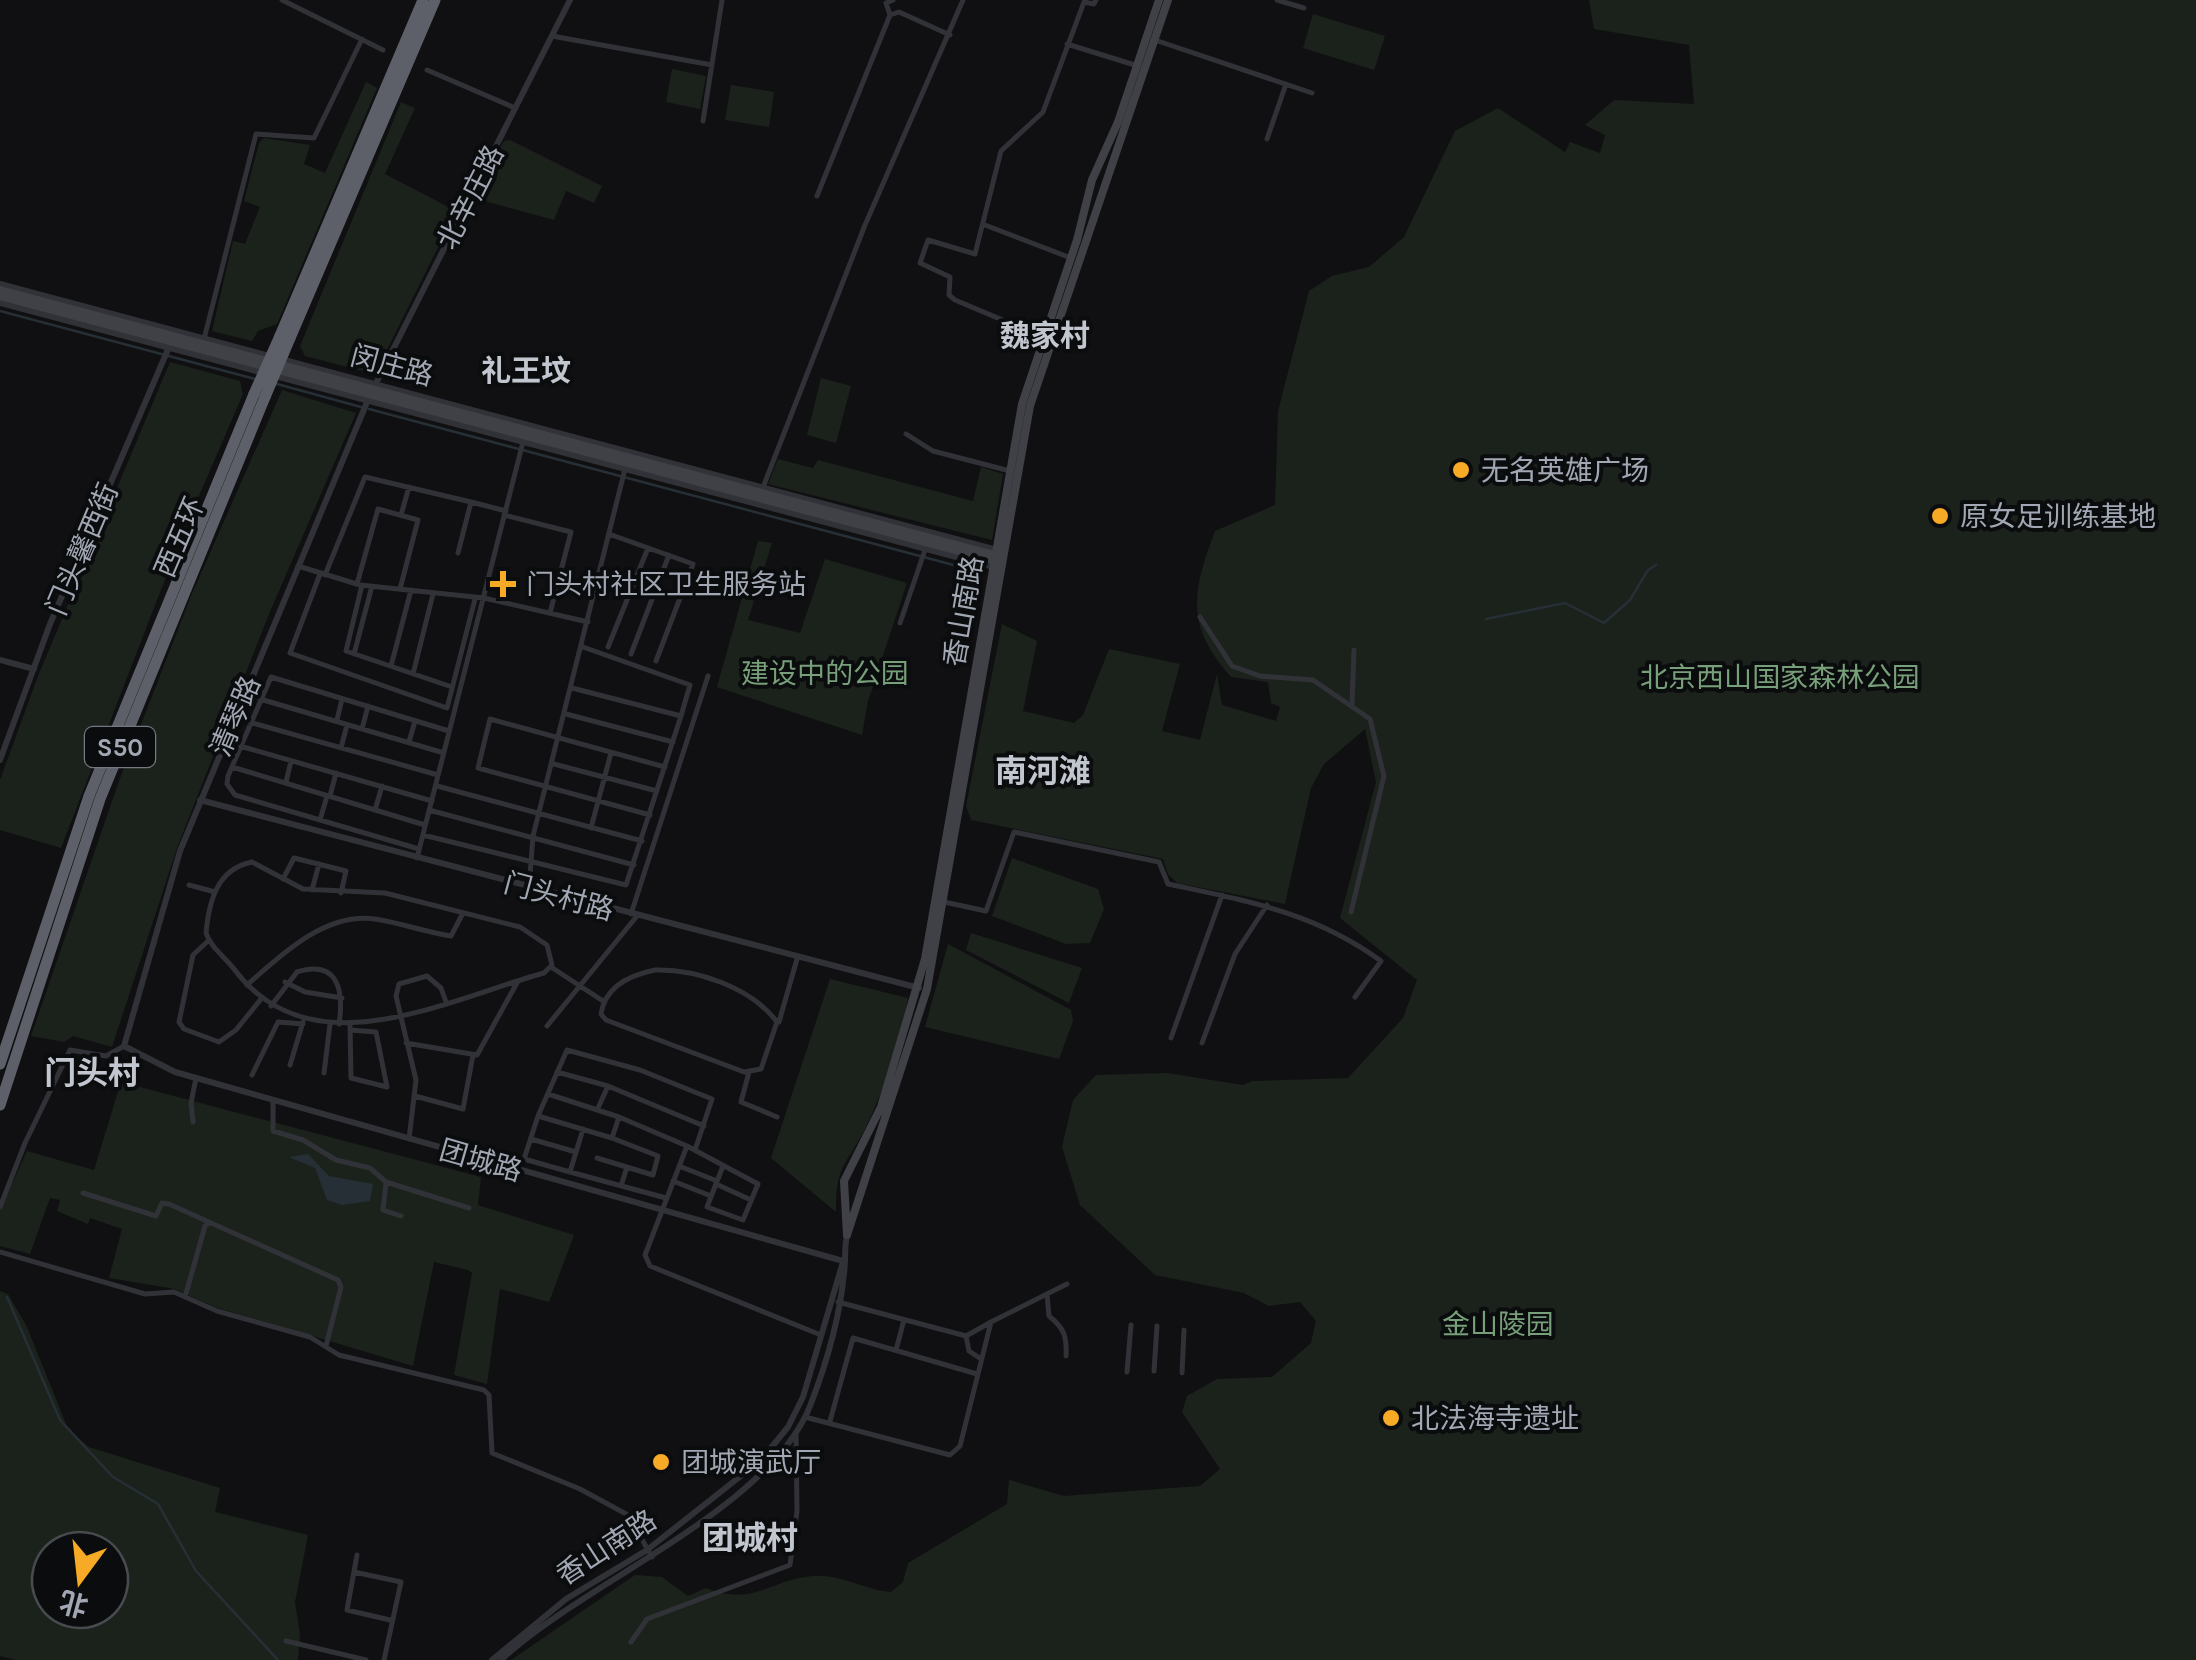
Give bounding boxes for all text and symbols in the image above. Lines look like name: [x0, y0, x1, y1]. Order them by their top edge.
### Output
street label: 北辛庄路: [430, 140, 511, 255]
district label: 魏家村: [1000, 318, 1090, 354]
street label: 闵庄路: [347, 339, 437, 392]
district label: 礼王坟: [481, 353, 571, 389]
place label: 无名英雄广场: [1481, 454, 1649, 487]
marker: 无名英雄广场: [1450, 459, 1472, 481]
street label: 门头馨西街: [40, 478, 125, 620]
street label: 西五环: [148, 492, 211, 582]
place label: 原女足训练基地: [1960, 500, 2156, 533]
marker: 原女足训练基地: [1929, 505, 1951, 527]
street label: 香山南路: [938, 553, 989, 669]
place label: 门头村社区卫生服务站: [526, 568, 806, 601]
marker: 门头村社区卫生服务站: [490, 571, 516, 597]
park label: 建设中的公园: [741, 657, 909, 690]
park label: 北京西山国家森林公园: [1640, 661, 1920, 694]
street label: 清琴路: [204, 671, 267, 761]
road number: S50: [85, 727, 155, 767]
district label: 南河滩: [995, 753, 1091, 790]
street label: 门头村路: [501, 866, 617, 927]
district label: 门头村: [44, 1055, 140, 1092]
street label: 团城路: [436, 1133, 526, 1188]
park label: 金山陵园: [1442, 1308, 1554, 1341]
place label: 北法海寺遗址: [1411, 1402, 1579, 1435]
marker: 北法海寺遗址: [1380, 1407, 1402, 1429]
place label: 团城演武厅: [681, 1446, 821, 1479]
marker: 团城演武厅: [650, 1451, 672, 1473]
street label: 香山南路: [550, 1503, 662, 1592]
district label: 团城村: [702, 1520, 798, 1557]
north arrow: [30, 1530, 130, 1630]
text: 北: [56, 1584, 91, 1623]

